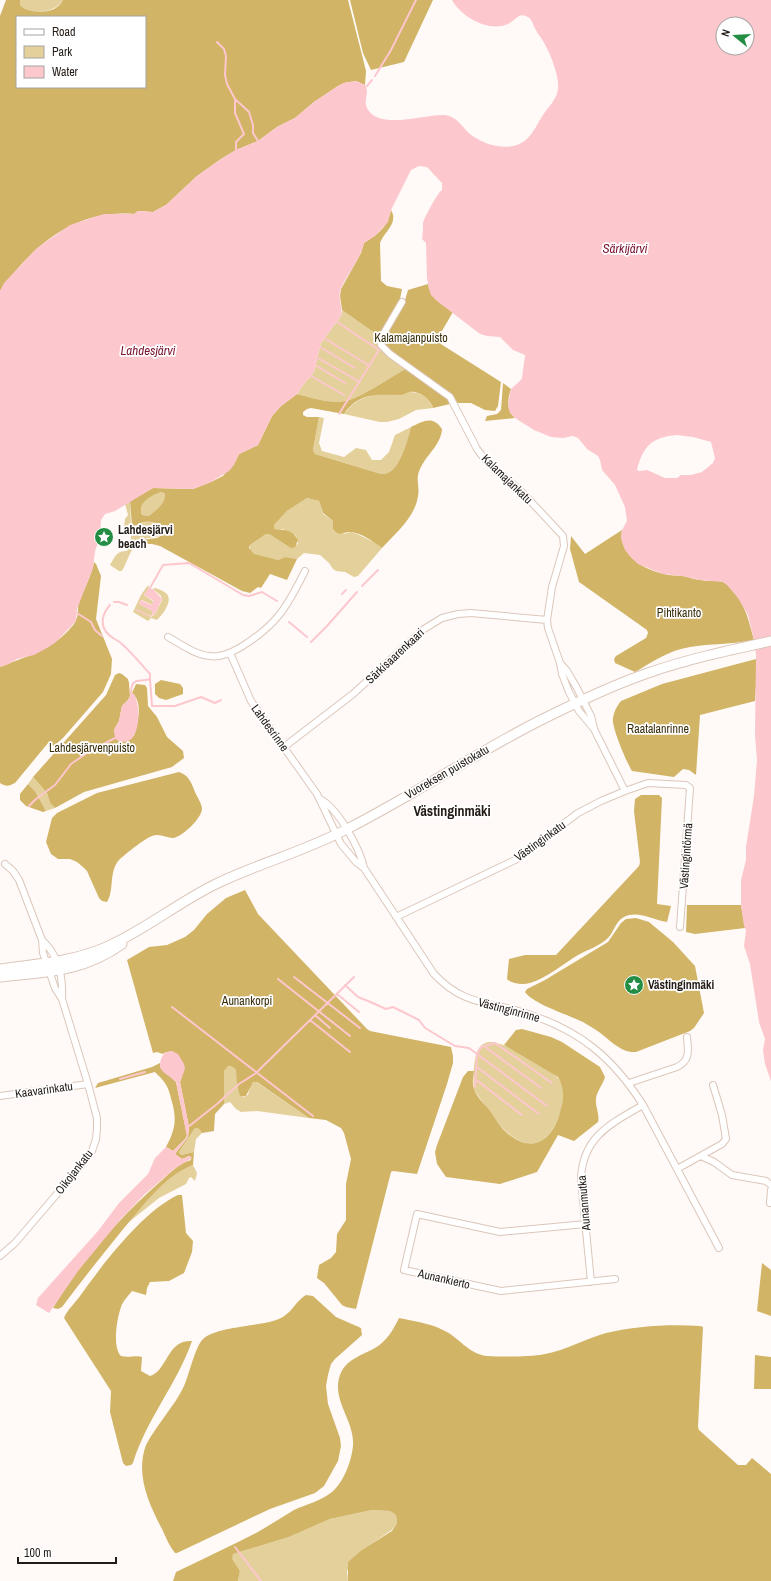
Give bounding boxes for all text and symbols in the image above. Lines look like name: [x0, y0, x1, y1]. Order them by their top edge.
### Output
legend: [16, 16, 146, 88]
north arrow: [715, 16, 755, 56]
text: Road: [52, 24, 76, 40]
text: N: [718, 28, 733, 38]
text: Park: [52, 44, 72, 60]
text: Water: [52, 64, 79, 80]
water label: Särkijärvi: [602, 240, 648, 257]
park label: Kalamajanpuisto: [374, 330, 448, 346]
water label: Lahdesjärvi: [120, 342, 176, 359]
street label: Kalamajankatu: [478, 451, 536, 507]
place label: Lahdesjärvi beach: [118, 522, 173, 552]
place icon: Lahdesjärvi beach: [93, 526, 115, 548]
park label: Pihtikanto: [657, 605, 701, 621]
street label: Särkisaarenkaari: [362, 625, 428, 687]
street label: Lahdesrinne: [247, 701, 293, 755]
park label: Raatalanrinne: [627, 721, 689, 737]
park label: Lahdesjärvenpuisto: [49, 740, 135, 756]
street label: Vuoreksen puistokatu: [402, 741, 492, 803]
district label: Västinginmäki: [413, 802, 491, 820]
street label: Västinginkatu: [511, 817, 569, 865]
street label: Västingintörmä: [676, 822, 696, 889]
place icon: Västinginmäki: [623, 974, 645, 996]
place label: Västinginmäki: [648, 977, 714, 993]
park label: Aunankorpi: [221, 993, 272, 1009]
street label: Västinginrinne: [476, 994, 542, 1026]
street label: Kaavarinkatu: [14, 1078, 74, 1102]
street label: Oikojankatu: [52, 1146, 96, 1198]
street label: Aunanmutka: [574, 1174, 594, 1232]
street label: Aunankierto: [415, 1265, 472, 1293]
scale bar: [18, 1539, 116, 1565]
text: 100 m: [24, 1545, 51, 1561]

